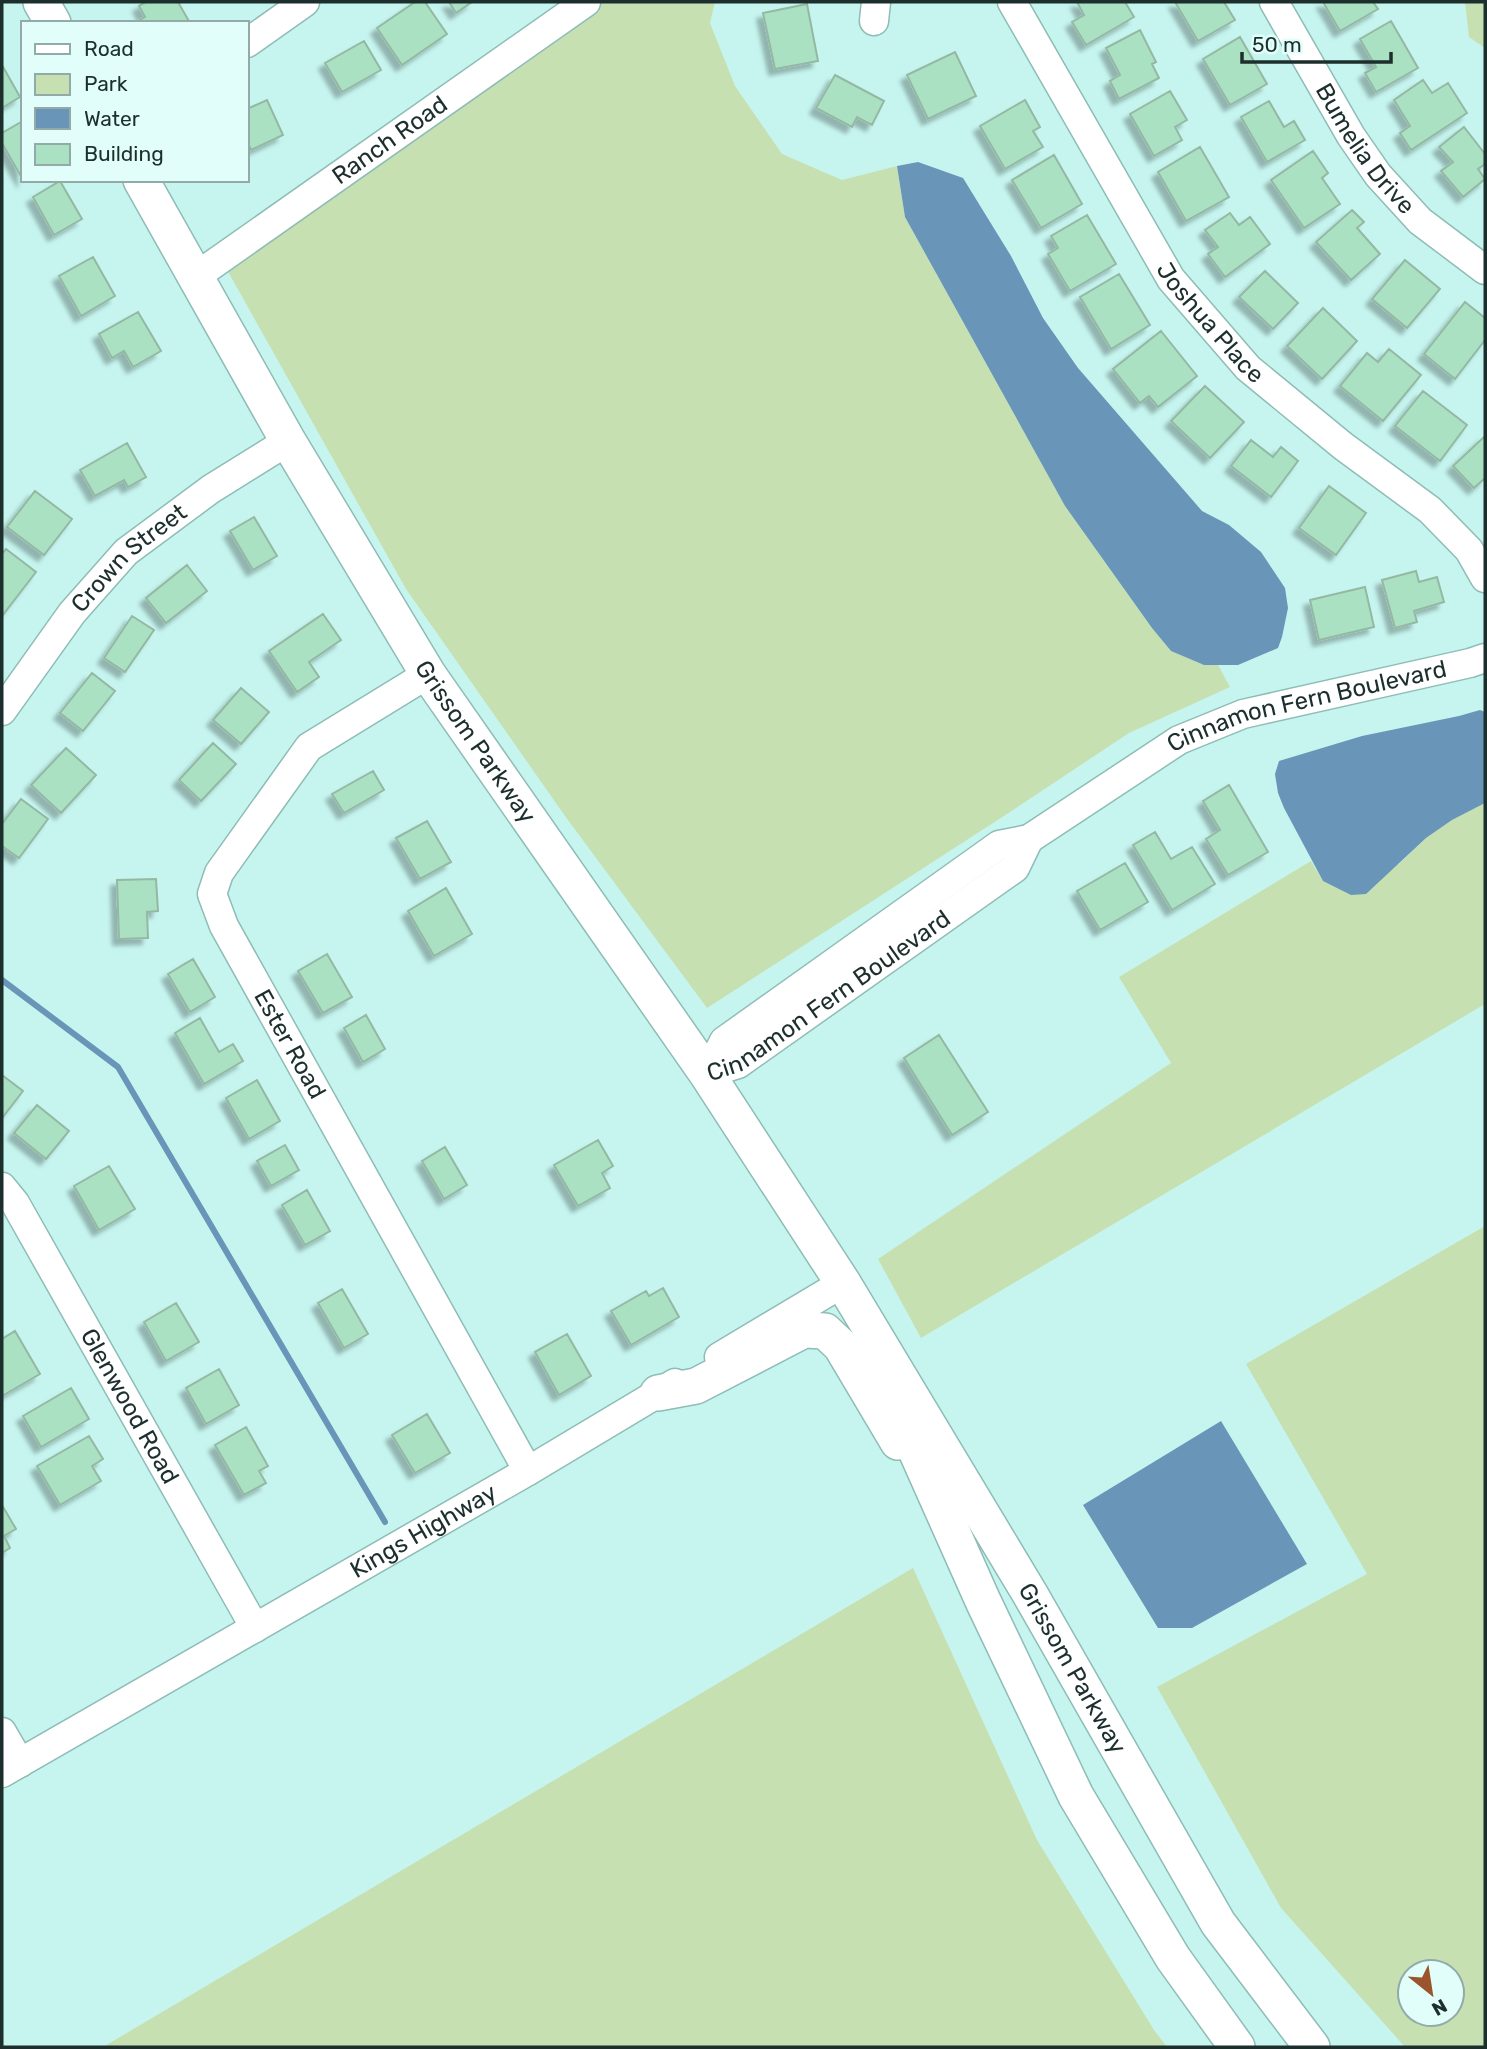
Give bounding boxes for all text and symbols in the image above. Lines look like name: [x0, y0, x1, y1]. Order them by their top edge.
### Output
legend: [21, 21, 248, 182]
scale bar: [1242, 21, 1391, 65]
text: 50 m: [1252, 32, 1302, 57]
text: Road: [84, 36, 134, 61]
text: Park: [84, 71, 128, 96]
street label: Bumelia Drive: [1310, 78, 1421, 220]
street label: Ranch Road: [327, 90, 453, 190]
text: Water: [84, 106, 140, 131]
text: Building: [84, 141, 164, 166]
street label: Joshua Place: [1151, 258, 1269, 389]
street label: Crown Street: [65, 498, 192, 618]
street label: Grissom Parkway: [409, 655, 542, 828]
street label: Cinnamon Fern Boulevard: [1162, 655, 1449, 758]
street label: Cinnamon Fern Boulevard: [703, 904, 956, 1087]
street label: Ester Road: [248, 984, 332, 1104]
street label: Glenwood Road: [75, 1324, 185, 1489]
street label: Kings Highway: [345, 1478, 502, 1584]
street label: Grissom Parkway: [1013, 1578, 1132, 1759]
north arrow: [1396, 1958, 1466, 2028]
text: N: [1428, 1994, 1451, 2021]

